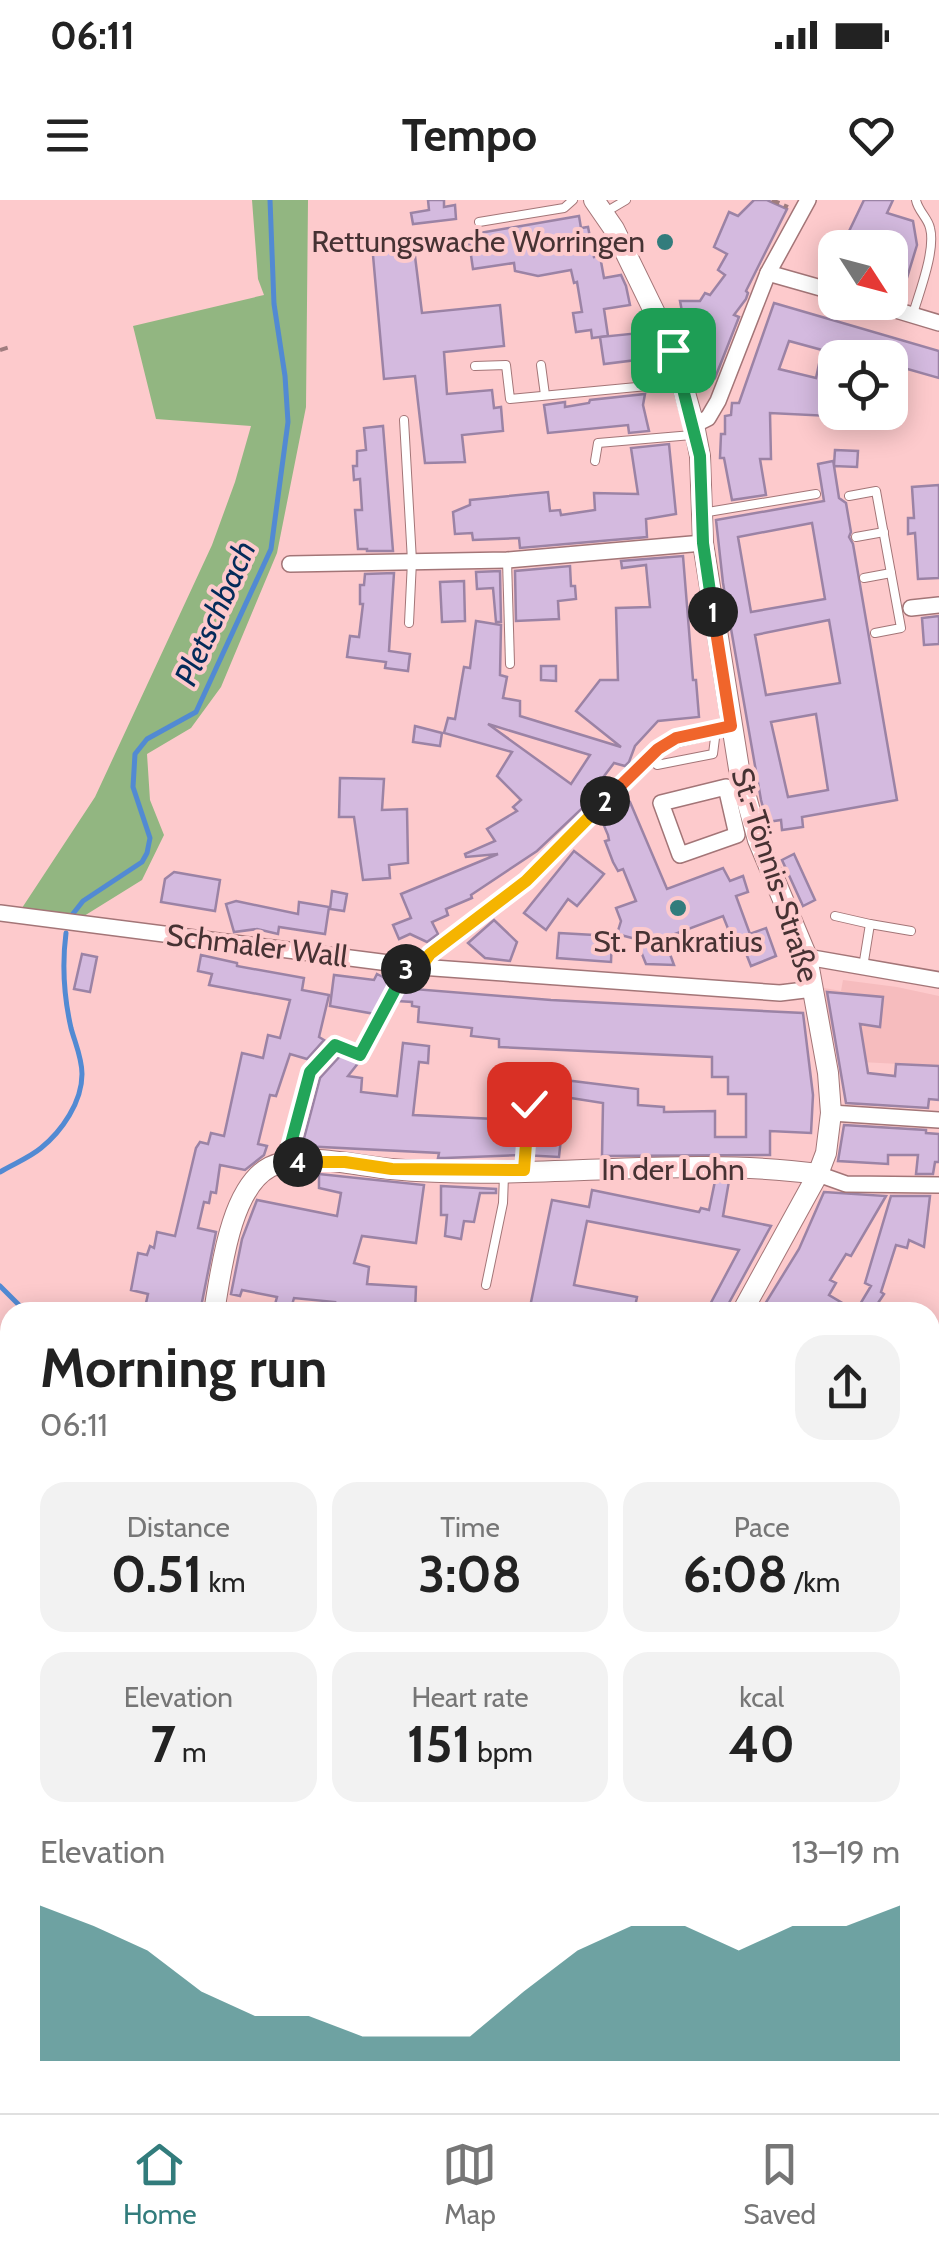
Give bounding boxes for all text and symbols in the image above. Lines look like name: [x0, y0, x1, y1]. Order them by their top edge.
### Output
text: 06:11: [50, 12, 135, 59]
icon: menu: [40, 108, 95, 163]
text: Tempo: [402, 108, 537, 162]
icon: heart: [844, 108, 899, 163]
place label: Rettungswache Worringen: [311, 223, 645, 260]
north arrow: [818, 230, 908, 320]
map controls: [818, 230, 908, 430]
marker: Rettungswache Worringen: [654, 231, 676, 253]
pin: [631, 308, 716, 393]
icon: arrive: [646, 323, 701, 378]
button: locate: [818, 340, 908, 430]
water label: Pletschbach: [165, 534, 264, 691]
pin: 1: [688, 587, 738, 637]
text: 1: [708, 595, 718, 629]
street label: St.-Tönnis-Straße: [723, 763, 828, 987]
pin: 2: [580, 776, 630, 826]
text: 2: [598, 784, 612, 818]
marker: St. Pankratius: [667, 897, 689, 919]
street label: Schmaler Wall: [164, 916, 350, 975]
place label: St. Pankratius: [593, 923, 763, 960]
pin: 3: [381, 944, 431, 994]
text: 3: [398, 952, 414, 986]
pin: [487, 1062, 572, 1147]
icon: check: [502, 1077, 557, 1132]
pin: 4: [273, 1137, 323, 1187]
text: 4: [289, 1145, 307, 1179]
street label: In der Lohn: [601, 1151, 745, 1188]
text: Morning run: [40, 1334, 327, 1401]
button: share: [795, 1335, 900, 1440]
text: 06:11: [40, 1405, 108, 1444]
text: Distance: [127, 1510, 230, 1544]
text: Time: [440, 1510, 500, 1544]
text: Pace: [734, 1510, 790, 1544]
text: 0.51: [111, 1544, 202, 1605]
text: 3:08: [418, 1544, 522, 1605]
text: 6:08: [683, 1544, 788, 1605]
text: km: [202, 1565, 246, 1599]
text: /km: [788, 1565, 840, 1599]
text: Elevation: [124, 1680, 233, 1714]
text: Heart rate: [411, 1680, 529, 1714]
text: kcal: [739, 1680, 784, 1714]
text: 7: [150, 1714, 176, 1775]
text: 151: [407, 1714, 471, 1775]
text: 40: [728, 1714, 795, 1775]
text: m: [176, 1735, 207, 1769]
text: bpm: [471, 1735, 533, 1769]
text: Elevation: [40, 1832, 165, 1871]
text: 13–19 m: [791, 1832, 900, 1871]
tab: Home: [123, 2137, 197, 2231]
tab: Map: [442, 2137, 497, 2231]
tab: Saved: [743, 2137, 816, 2231]

